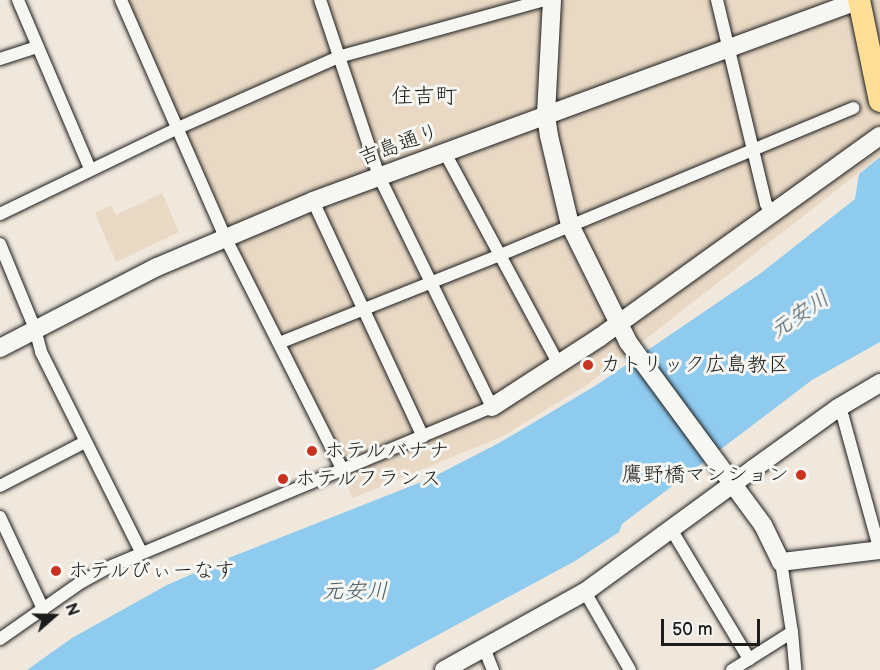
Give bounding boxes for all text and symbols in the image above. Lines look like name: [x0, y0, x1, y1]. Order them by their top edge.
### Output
district label: 住吉町: [391, 84, 457, 110]
street label: 吉島通り: [355, 119, 443, 171]
water label: 元安川: [765, 286, 835, 344]
place label: カトリック広島教区: [600, 352, 789, 378]
marker: カトリック広島教区: [581, 358, 595, 372]
place label: ホテルバナナ: [324, 438, 450, 464]
marker: ホテルバナナ: [305, 444, 319, 458]
place label: 鷹野橋マンション: [621, 462, 789, 488]
place label: ホテルフランス: [295, 466, 442, 492]
marker: 鷹野橋マンション: [794, 468, 808, 482]
marker: ホテルフランス: [276, 472, 290, 486]
place label: ホテルびぃーなす: [68, 558, 236, 584]
marker: ホテルびぃーなす: [49, 564, 63, 578]
water label: 元安川: [322, 579, 388, 605]
north arrow: [24, 586, 84, 646]
text: N: [60, 601, 82, 619]
scale bar: [664, 607, 763, 645]
text: 50 m: [672, 619, 713, 640]

